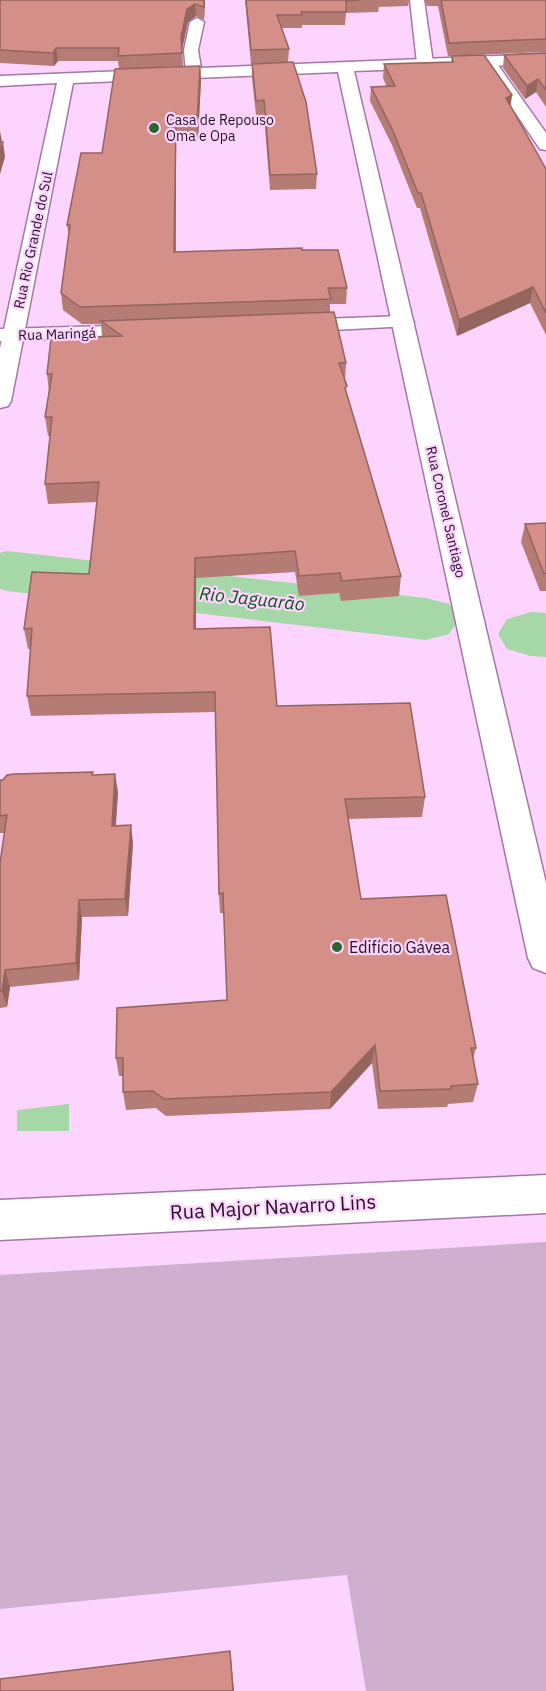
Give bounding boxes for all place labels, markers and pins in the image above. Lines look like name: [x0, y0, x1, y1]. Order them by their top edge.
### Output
place label: Casa de Repouso Oma e Opa: [166, 111, 274, 145]
marker: Casa de Repouso Oma e Opa: [147, 121, 161, 135]
place label: Edifício Gávea: [349, 937, 450, 957]
marker: Edifício Gávea: [330, 940, 344, 954]

